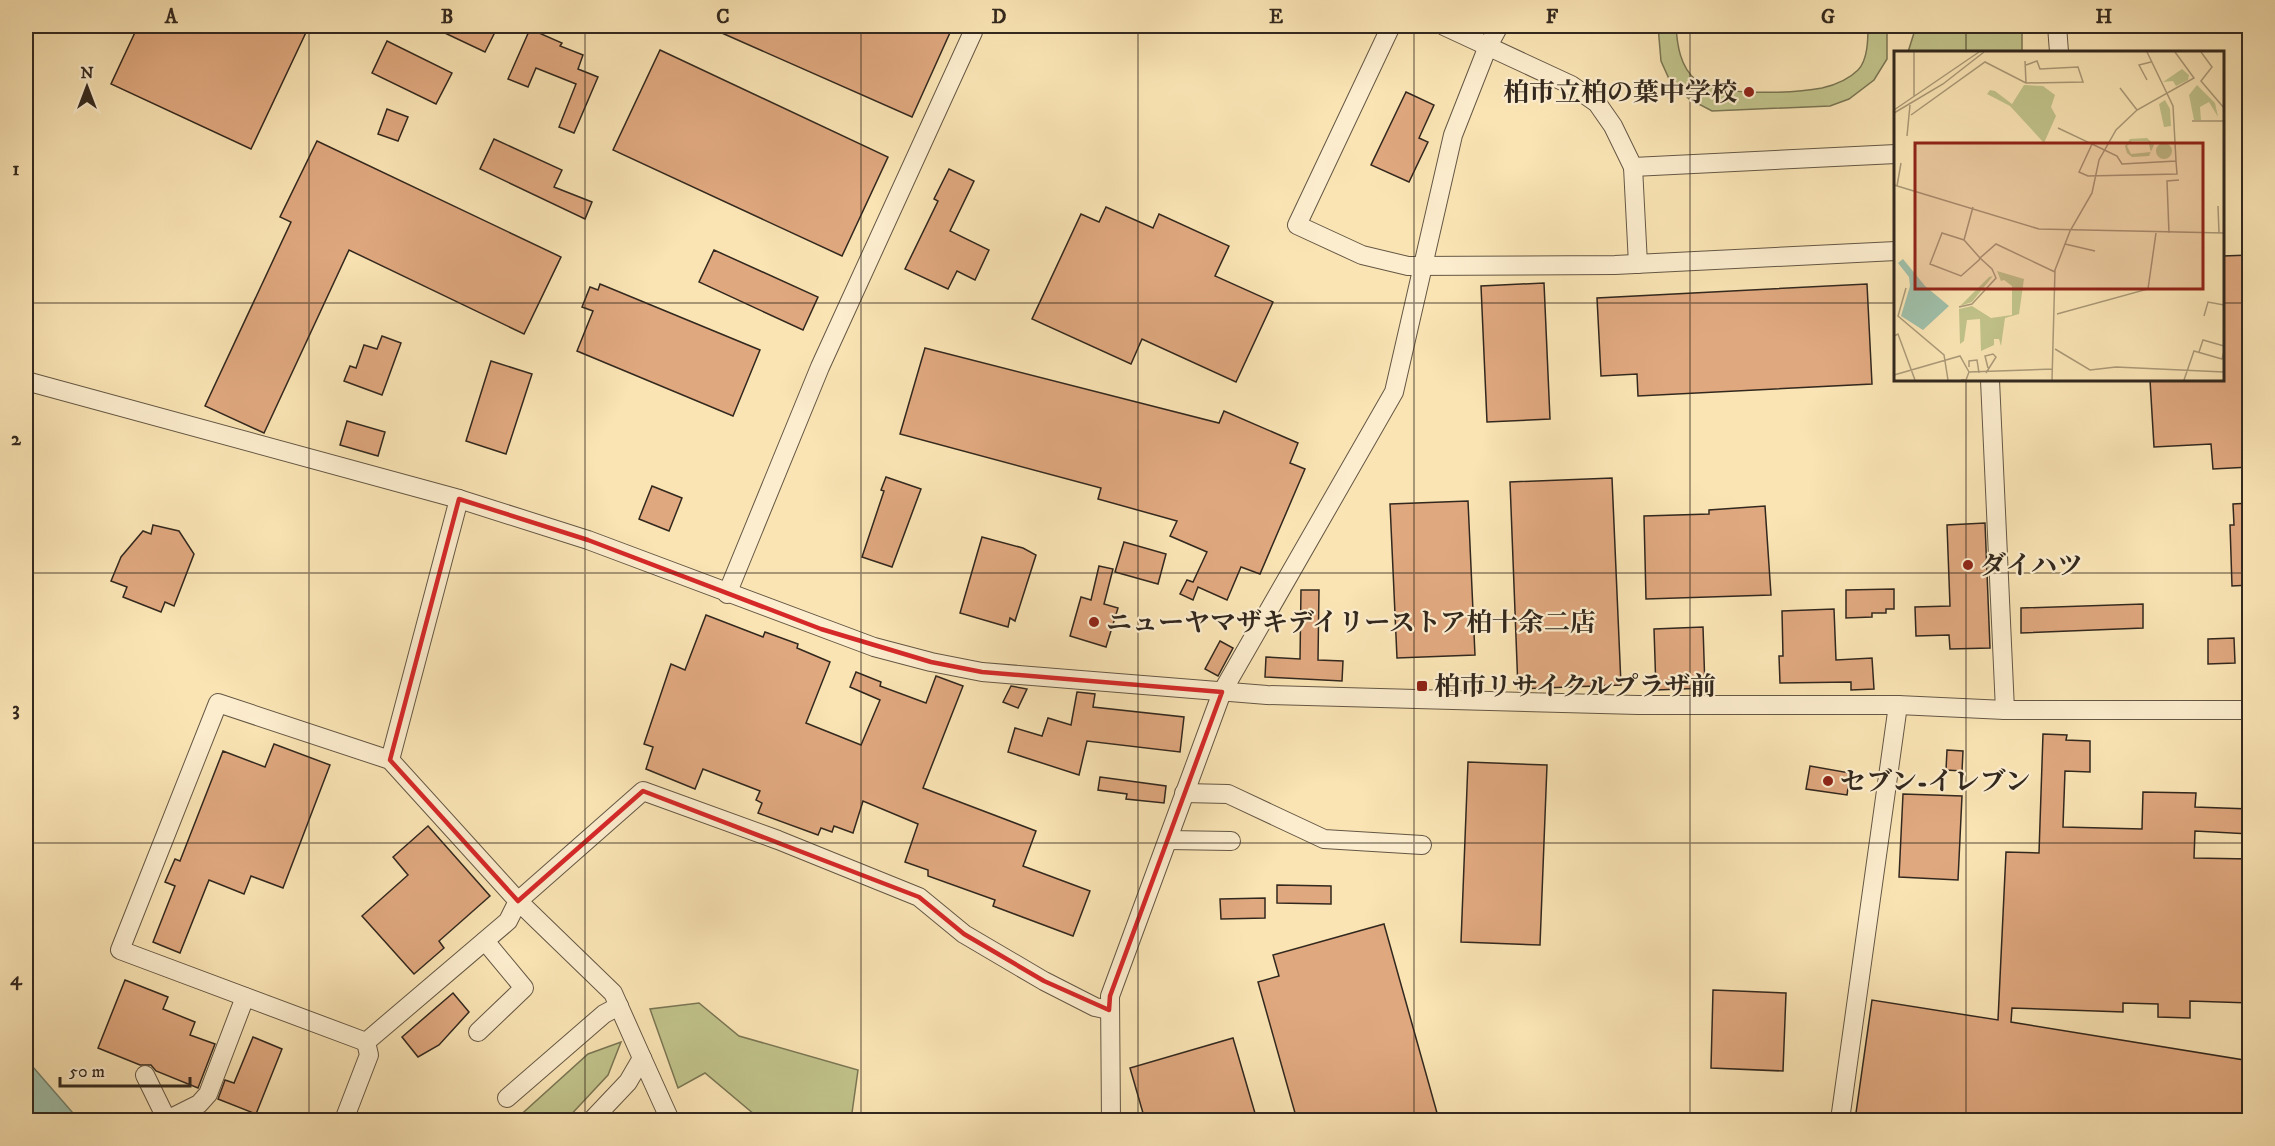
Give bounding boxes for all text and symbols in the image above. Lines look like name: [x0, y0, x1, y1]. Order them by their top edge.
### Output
text: A: [164, 5, 179, 30]
text: B: [441, 5, 453, 30]
text: C: [716, 5, 730, 30]
text: D: [992, 5, 1007, 30]
text: E: [1269, 5, 1283, 30]
text: F: [1546, 5, 1559, 30]
text: G: [1821, 5, 1835, 30]
text: H: [2096, 5, 2113, 30]
inset map: [1894, 51, 2224, 381]
north arrow: [57, 57, 117, 117]
text: N: [80, 63, 94, 83]
place label: 柏市立柏の葉中学校: [1503, 77, 1737, 110]
marker: 柏市立柏の葉中学校: [1742, 85, 1756, 99]
text: 1: [12, 157, 20, 182]
text: 2: [11, 427, 22, 452]
place label: ダイハツ: [1980, 550, 2083, 583]
marker: ダイハツ: [1961, 558, 1975, 572]
place label: ニューヤマザキデイリーストア柏十余二店: [1106, 607, 1596, 640]
marker: ニューヤマザキデイリーストア柏十余二店: [1087, 615, 1101, 629]
place label: 柏市リサイクルプラザ前: [1434, 671, 1716, 704]
marker: 柏市リサイクルプラザ前: [1415, 679, 1429, 693]
text: 3: [12, 697, 20, 722]
place label: セブン-イレブン: [1840, 766, 2030, 799]
marker: セブン-イレブン: [1821, 774, 1835, 788]
text: 4: [10, 967, 23, 992]
scale bar: [60, 1050, 190, 1088]
text: 50 m: [69, 1061, 105, 1083]

